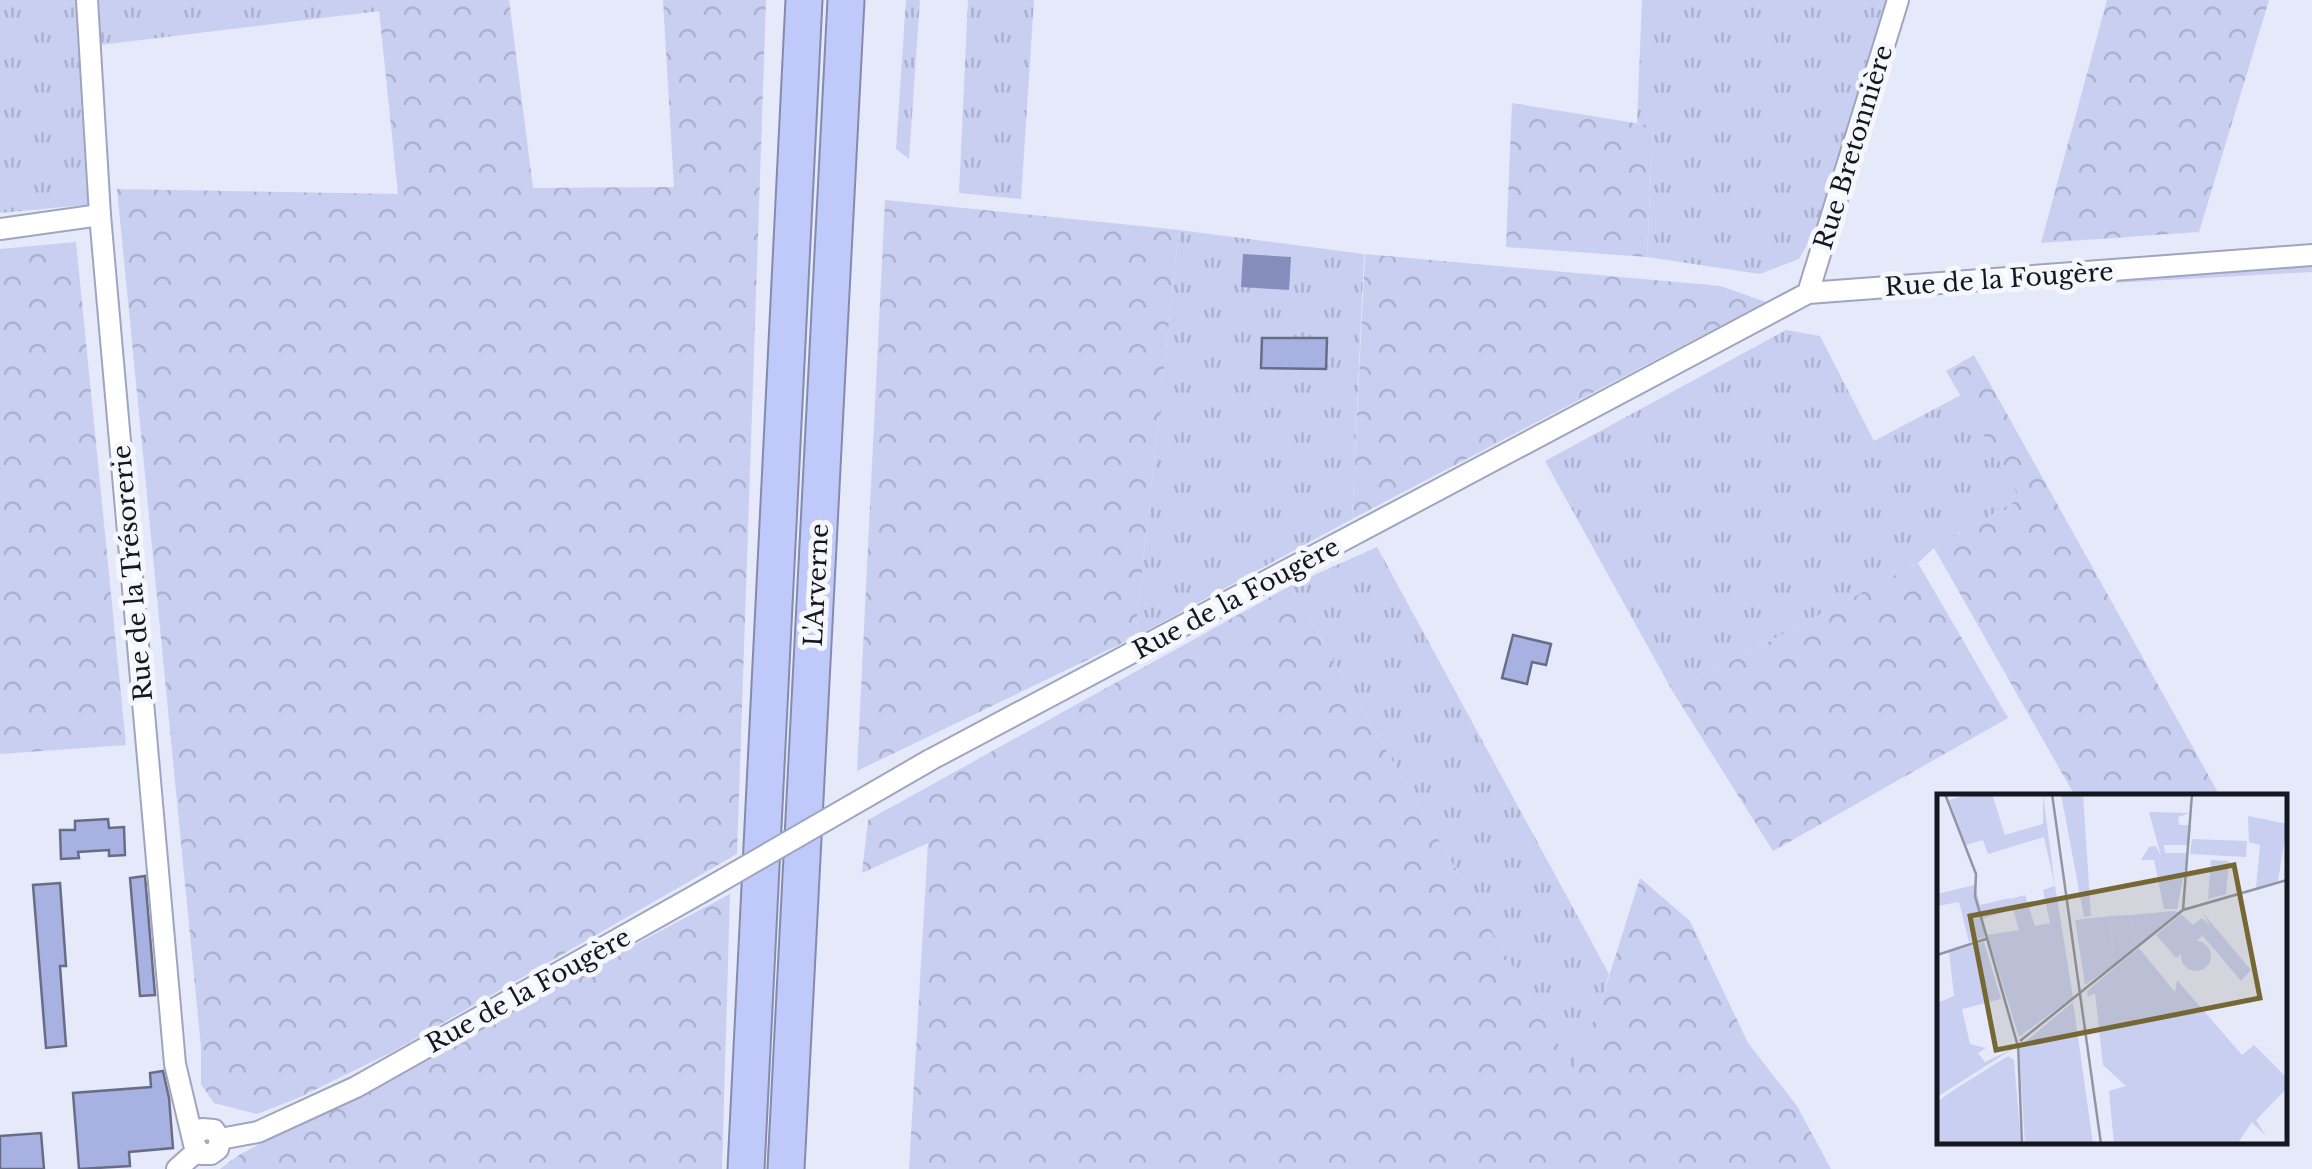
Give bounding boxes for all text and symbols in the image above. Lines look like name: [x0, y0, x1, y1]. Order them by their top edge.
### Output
street label: Rue Bretonnière: [1808, 41, 1899, 253]
street label: Rue de la Fougère: [1884, 256, 2114, 303]
street label: Rue de la Trésorerie: [106, 444, 159, 702]
street label: L'Arverne: [798, 523, 835, 647]
street label: Rue de la Fougère: [1128, 531, 1345, 666]
inset map: [1937, 794, 2287, 1144]
street label: Rue de la Fougère: [421, 921, 636, 1060]

